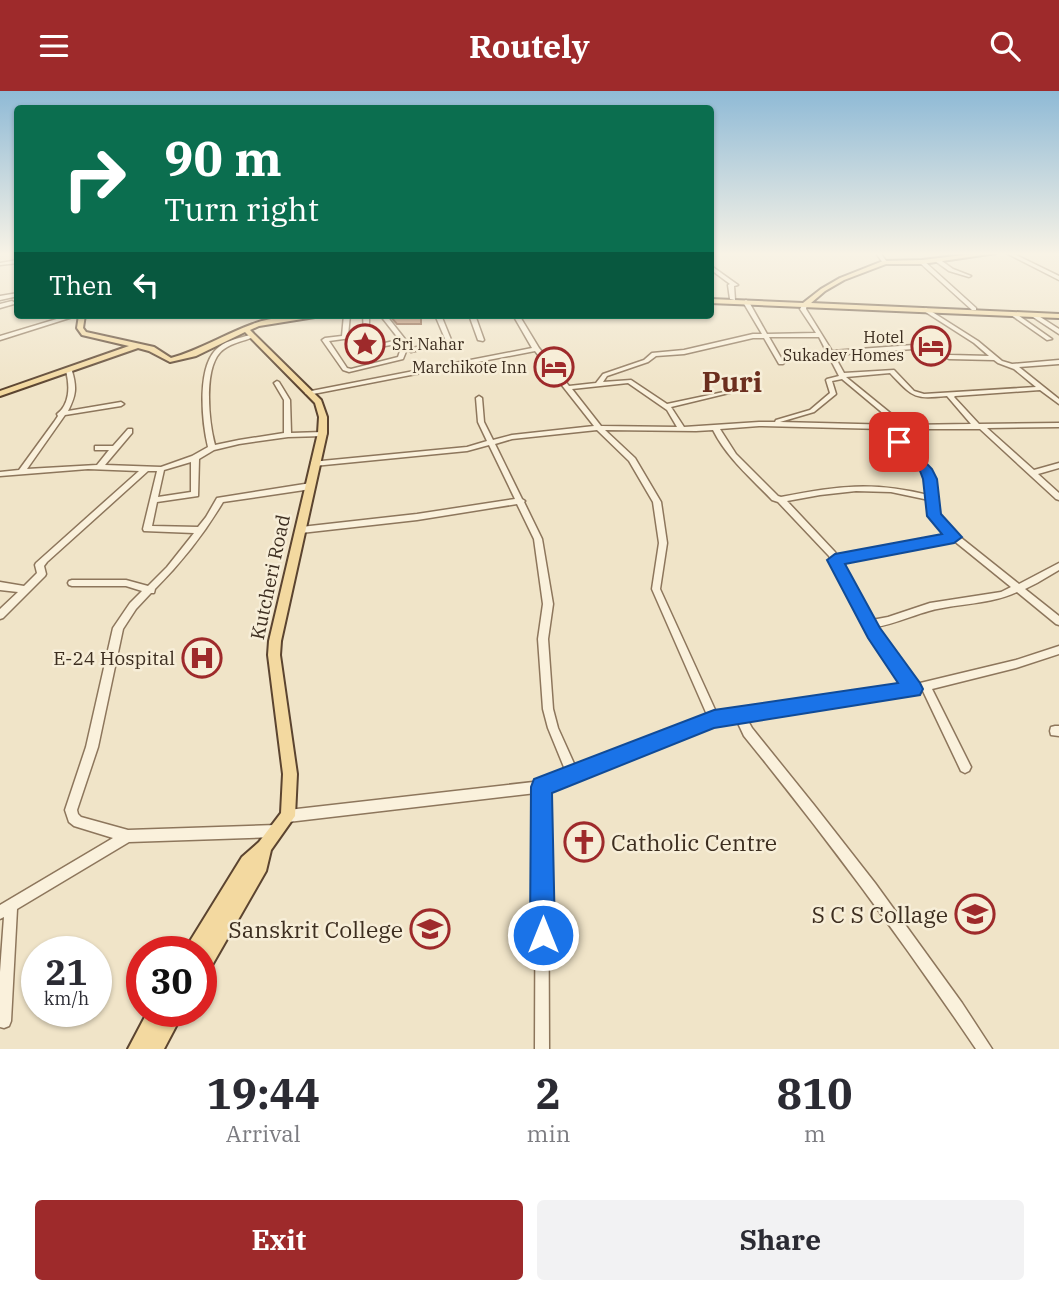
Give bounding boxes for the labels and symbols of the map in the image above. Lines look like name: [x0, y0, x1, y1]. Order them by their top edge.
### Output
place icon: Sri Nahar: [344, 323, 386, 365]
hotel icon: Hotel Sukadev Homes: [910, 325, 952, 367]
place label: Hotel Sukadev Homes: [783, 327, 904, 365]
place label: Sri Nahar: [392, 334, 464, 354]
hotel icon: Marchikote Inn: [533, 346, 575, 388]
place label: Marchikote Inn: [412, 357, 527, 377]
district label: Puri: [702, 363, 762, 400]
pin: [869, 412, 929, 472]
street label: Kutcheri Road: [245, 512, 295, 642]
hospital icon: E-24 Hospital: [181, 637, 223, 679]
place label: E-24 Hospital: [53, 646, 175, 670]
church icon: Catholic Centre: [563, 821, 605, 863]
place label: Catholic Centre: [611, 827, 777, 857]
school or university icon: S C S Collage: [954, 893, 996, 935]
position arrow: [506, 898, 580, 972]
place label: S C S Collage: [811, 899, 948, 929]
school or university icon: Sanskrit College: [409, 908, 451, 950]
place label: Sanskrit College: [228, 914, 403, 944]
speed limit sign: 30: [126, 936, 217, 1027]

